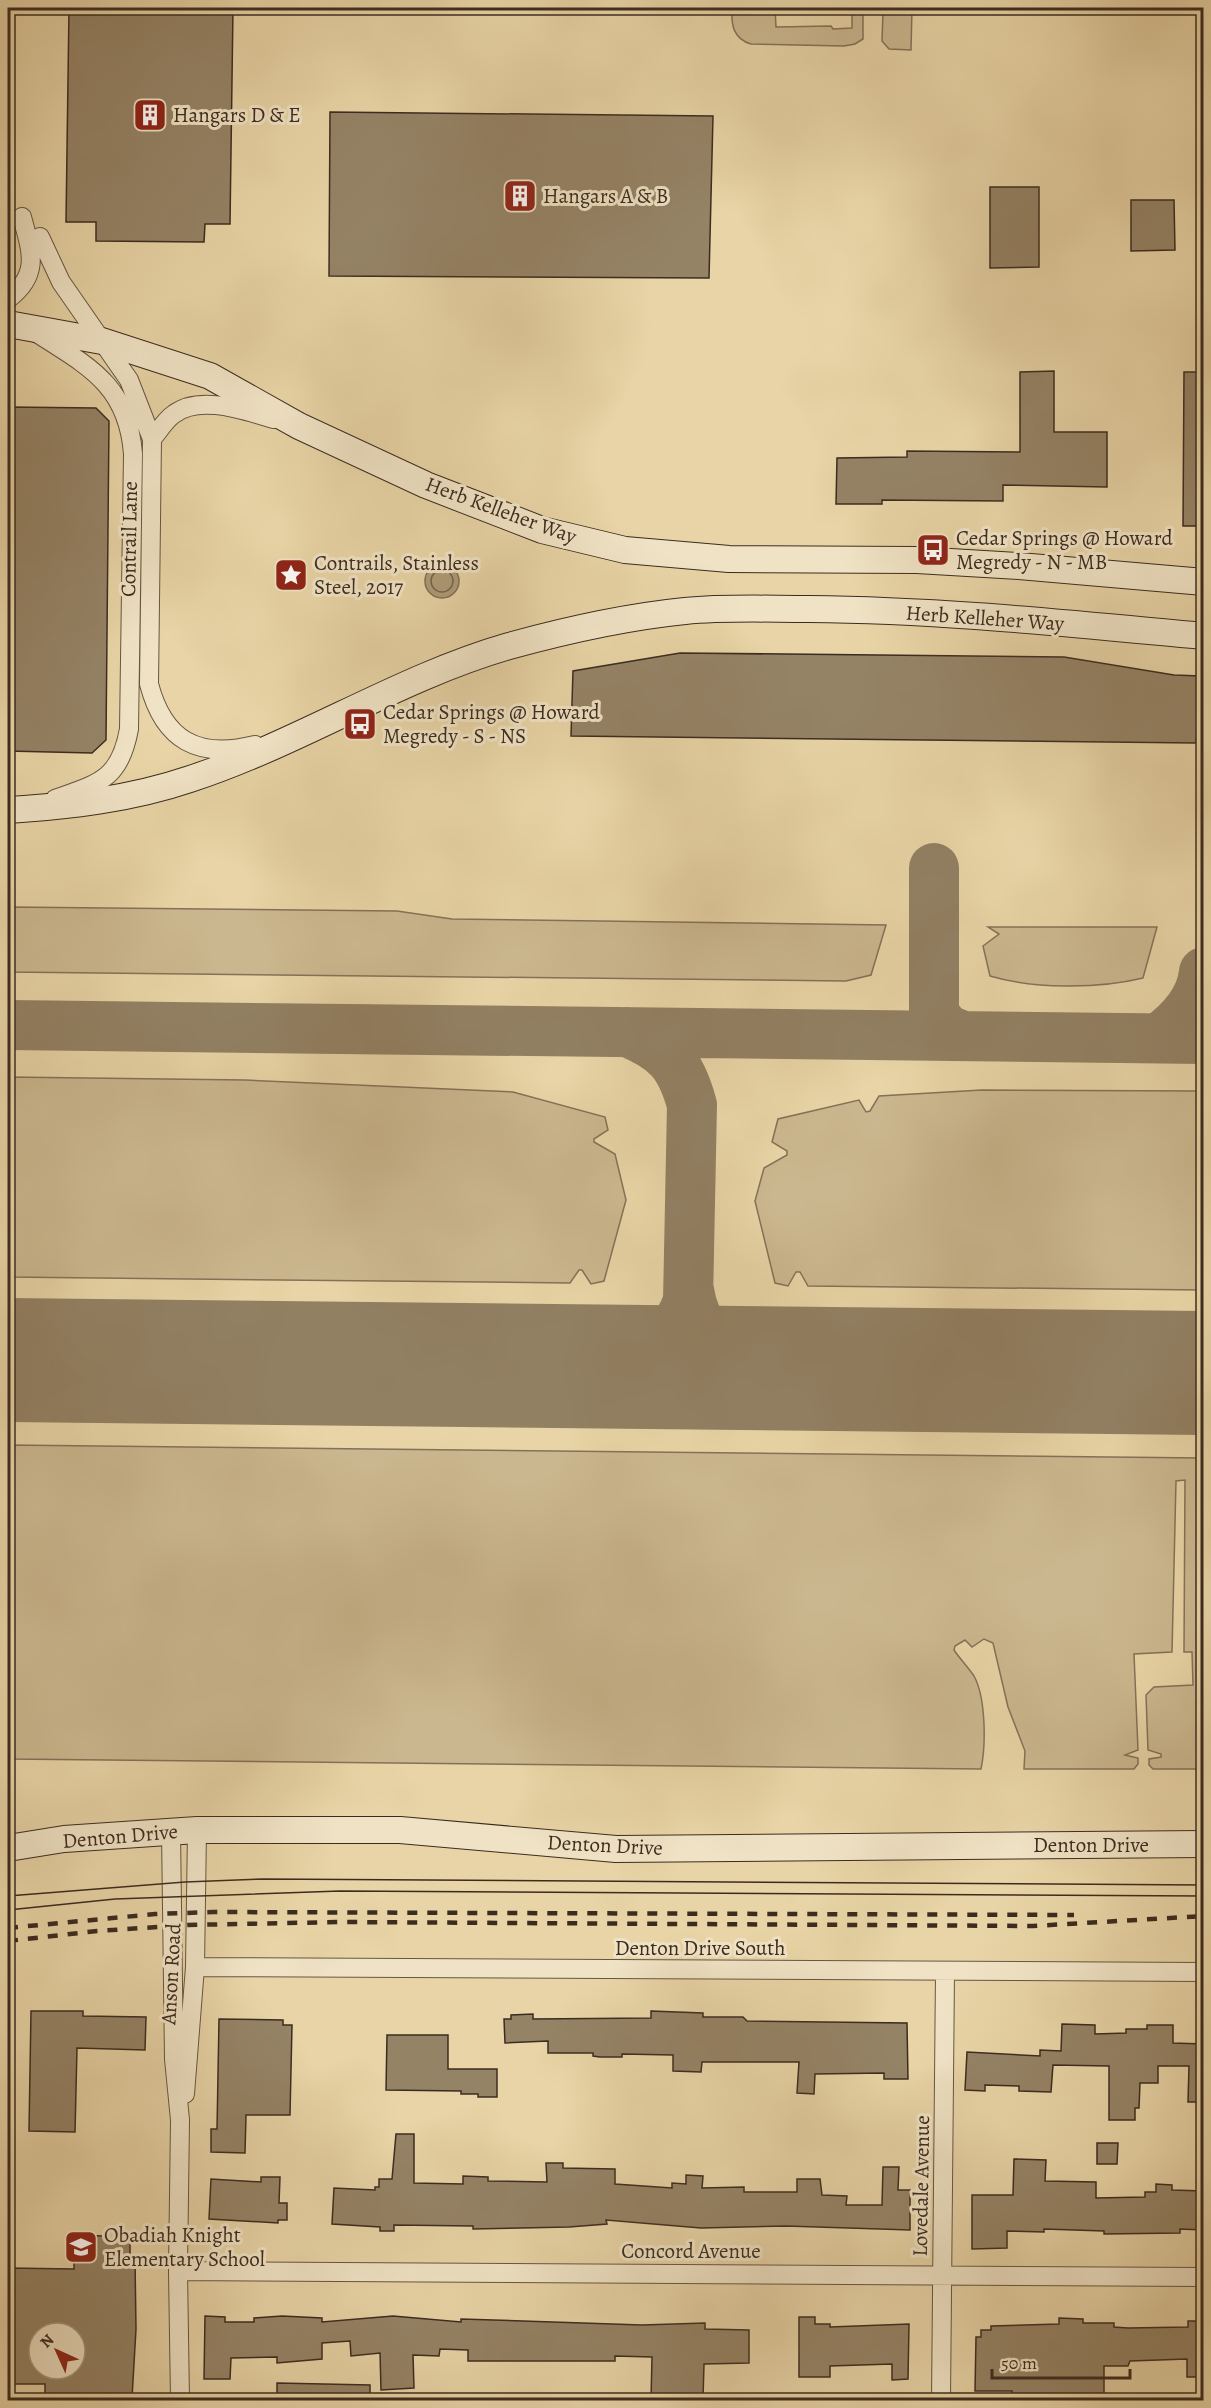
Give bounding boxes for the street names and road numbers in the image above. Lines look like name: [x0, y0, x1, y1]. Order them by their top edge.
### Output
street label: Herb Kelleher Way: [422, 470, 581, 551]
street label: Contrail Lane: [114, 481, 144, 597]
street label: Herb Kelleher Way: [905, 598, 1066, 638]
street label: Denton Drive: [61, 1817, 179, 1855]
street label: Denton Drive: [546, 1828, 664, 1862]
street label: Denton Drive: [1033, 1831, 1149, 1859]
street label: Anson Road: [154, 1922, 188, 2026]
street label: Denton Drive South: [615, 1934, 785, 1962]
street label: Lovedale Avenue: [906, 2115, 936, 2257]
street label: Concord Avenue: [621, 2237, 761, 2265]

